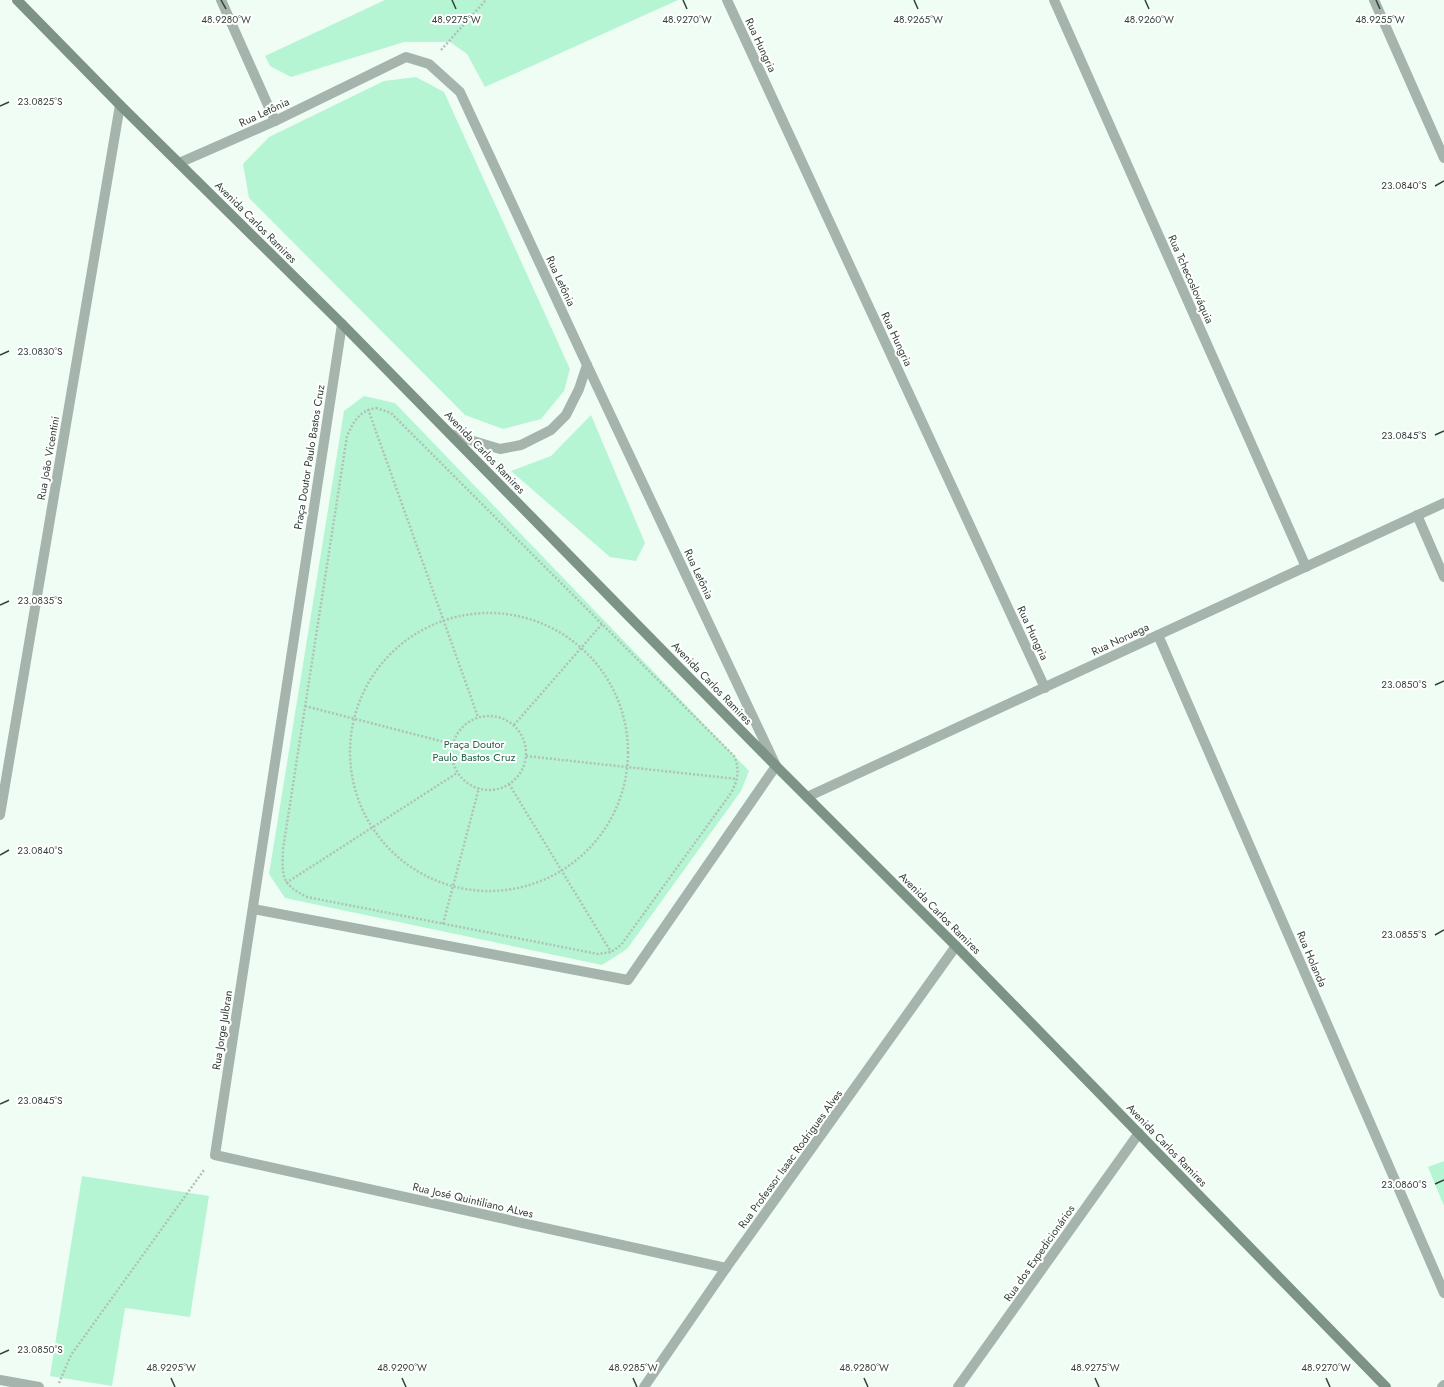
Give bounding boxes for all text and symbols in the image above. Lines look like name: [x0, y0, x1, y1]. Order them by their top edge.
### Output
text: 48.9280°W: [201, 12, 251, 27]
text: 48.9275°W: [431, 12, 481, 27]
text: 48.9270°W: [662, 12, 712, 27]
text: 48.9265°W: [893, 12, 943, 27]
text: 48.9260°W: [1124, 12, 1174, 27]
text: 48.9255°W: [1355, 12, 1405, 27]
street label: Rua Hungria: [741, 15, 781, 75]
street label: Rua Letônia: [236, 93, 292, 131]
text: 23.0825°S: [17, 94, 63, 109]
street label: Avenida Carlos Ramires: [211, 177, 301, 267]
text: 23.0840°S: [1381, 178, 1427, 193]
street label: Rua Tchecoslováquia: [1164, 232, 1218, 326]
street label: Rua Letônia: [542, 253, 580, 309]
street label: Rua Hungria: [877, 309, 917, 369]
text: 23.0830°S: [17, 344, 63, 359]
street label: Praça Doutor Paulo Bastos Cruz: [290, 383, 328, 531]
street label: Avenida Carlos Ramires: [441, 407, 529, 498]
street label: Rua João Vicentini: [33, 415, 63, 501]
text: 23.0845°S: [1381, 428, 1427, 443]
street label: Rua Letônia: [680, 546, 718, 602]
text: 23.0835°S: [18, 593, 63, 608]
street label: Rua Hungria: [1013, 603, 1053, 663]
street label: Rua Noruega: [1089, 619, 1151, 659]
street label: Avenida Carlos Ramires: [668, 638, 756, 729]
text: 23.0850°S: [1381, 677, 1427, 692]
park label: Praça Doutor Paulo Bastos Cruz: [433, 736, 515, 765]
text: 23.0840°S: [17, 843, 63, 858]
street label: Avenida Carlos Ramires: [895, 868, 985, 958]
text: 23.0855°S: [1382, 927, 1427, 942]
street label: Rua Holanda: [1293, 928, 1331, 990]
street label: Rua Jorge Julbran: [208, 989, 236, 1071]
street label: Rua Professor Isaac Rodrigues Alves: [734, 1086, 846, 1232]
text: 23.0845°S: [17, 1093, 63, 1108]
street label: Avenida Carlos Ramires: [1123, 1100, 1211, 1191]
text: 23.0860°S: [1381, 1177, 1427, 1192]
street label: Rua José Quintiliano ALves: [411, 1178, 535, 1222]
street label: Rua dos Expedicionários: [1000, 1201, 1079, 1305]
text: 23.0850°S: [17, 1342, 63, 1357]
text: 48.9295°W: [146, 1360, 196, 1375]
text: 48.9290°W: [377, 1360, 427, 1375]
text: 48.9285°W: [608, 1360, 658, 1375]
text: 48.9280°W: [839, 1360, 889, 1375]
text: 48.9275°W: [1070, 1360, 1120, 1375]
text: 48.9270°W: [1301, 1360, 1351, 1375]

